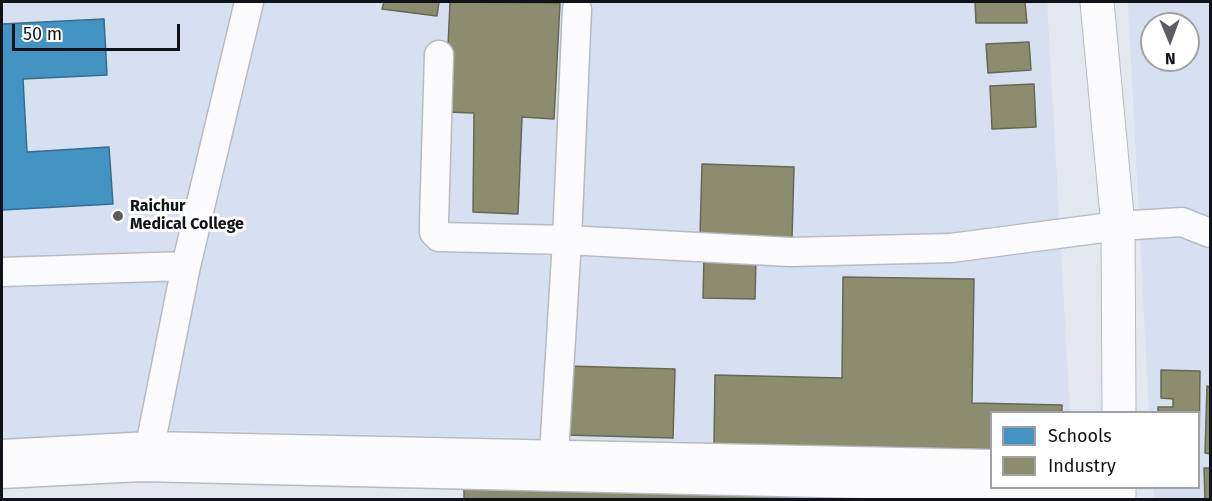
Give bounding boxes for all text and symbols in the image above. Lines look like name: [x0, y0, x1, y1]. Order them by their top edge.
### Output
scale bar: [15, 12, 183, 50]
north arrow: [1140, 12, 1200, 72]
text: 50 m: [23, 23, 62, 45]
text: N: [1165, 49, 1176, 68]
place label: Raichur Medical College: [130, 197, 244, 235]
marker: Raichur Medical College: [111, 209, 125, 223]
legend: [990, 411, 1200, 489]
text: Schools: [1048, 425, 1112, 447]
text: Industry: [1048, 455, 1116, 477]

